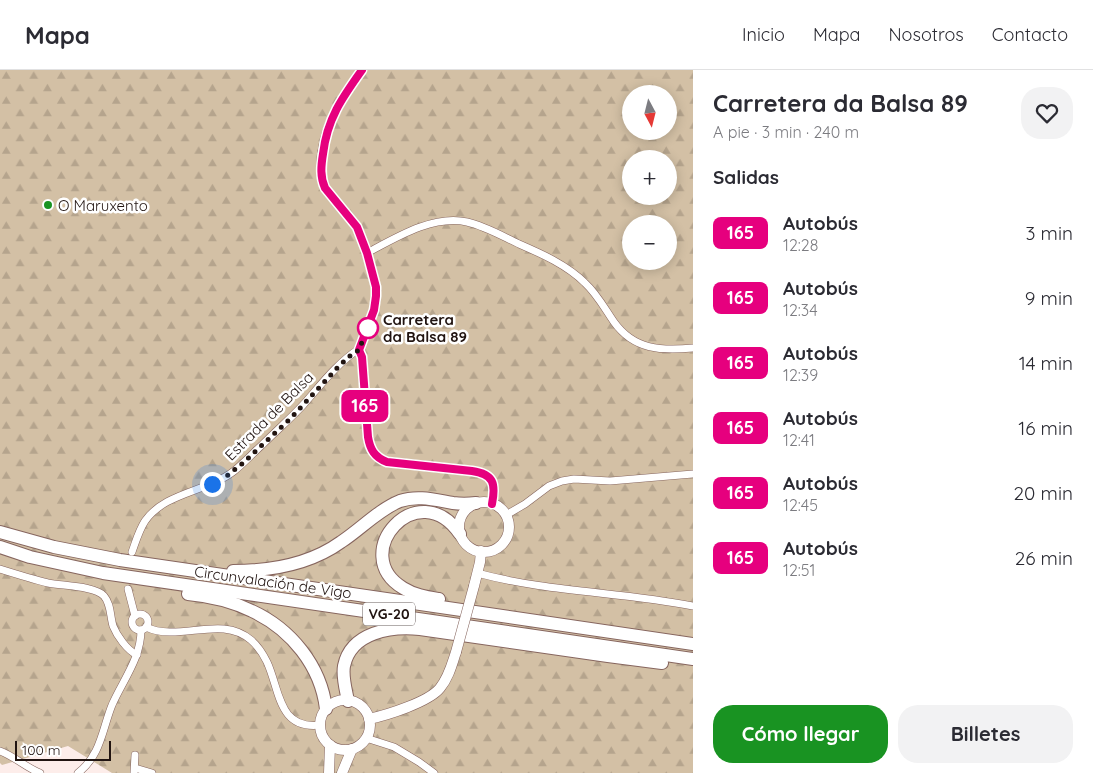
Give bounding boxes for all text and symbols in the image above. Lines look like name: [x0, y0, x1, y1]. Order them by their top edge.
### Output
text: Mapa: [25, 20, 90, 50]
text: Inicio: [742, 23, 785, 46]
text: Mapa: [813, 23, 861, 46]
text: Nosotros: [889, 23, 964, 46]
text: Contacto: [992, 23, 1068, 46]
north arrow: [622, 85, 678, 140]
map controls: [622, 85, 677, 270]
button: heart: [1021, 87, 1073, 139]
text: Carretera da Balsa 89: [713, 88, 968, 118]
text: A pie · 3 min · 240 m: [713, 122, 859, 142]
button: +: [622, 150, 677, 205]
text: Salidas: [713, 165, 779, 189]
place label: O Maruxento: [58, 196, 148, 215]
marker: O Maruxento: [42, 199, 54, 211]
text: Autobús: [783, 211, 858, 235]
button: −: [622, 215, 677, 270]
text: 165: [727, 221, 754, 244]
text: 3 min: [1025, 221, 1073, 245]
text: 12:28: [783, 235, 818, 255]
text: Autobús: [783, 276, 858, 300]
text: 165: [727, 286, 754, 309]
text: 9 min: [1025, 286, 1073, 310]
text: 12:34: [783, 300, 818, 320]
place label: Carretera da Balsa 89: [383, 310, 467, 346]
marker: Carretera da Balsa 89: [357, 317, 379, 339]
text: Autobús: [783, 341, 858, 365]
text: 165: [727, 351, 754, 374]
text: 14 min: [1019, 351, 1073, 375]
text: 12:39: [783, 365, 818, 385]
street label: Estrada de Balsa: [221, 368, 317, 464]
line badge: 165: [336, 390, 394, 422]
text: 165: [351, 394, 379, 417]
text: Autobús: [783, 406, 858, 430]
text: 165: [727, 416, 754, 439]
text: 16 min: [1018, 416, 1073, 440]
text: 12:41: [783, 430, 815, 450]
text: Autobús: [783, 471, 858, 495]
your location: [200, 472, 225, 497]
text: 165: [727, 481, 754, 504]
text: 20 min: [1014, 481, 1073, 505]
text: 12:45: [783, 495, 818, 515]
text: Autobús: [783, 536, 858, 560]
text: 165: [727, 546, 754, 569]
text: 26 min: [1015, 546, 1073, 570]
text: 12:51: [783, 560, 815, 580]
street label: Circunvalación de Vigo: [193, 562, 353, 602]
road number: VG-20: [363, 602, 415, 626]
button: Cómo llegar: [713, 705, 888, 763]
button: Billetes: [898, 705, 1073, 763]
scale bar: [15, 738, 111, 761]
text: 100 m: [22, 741, 60, 759]

